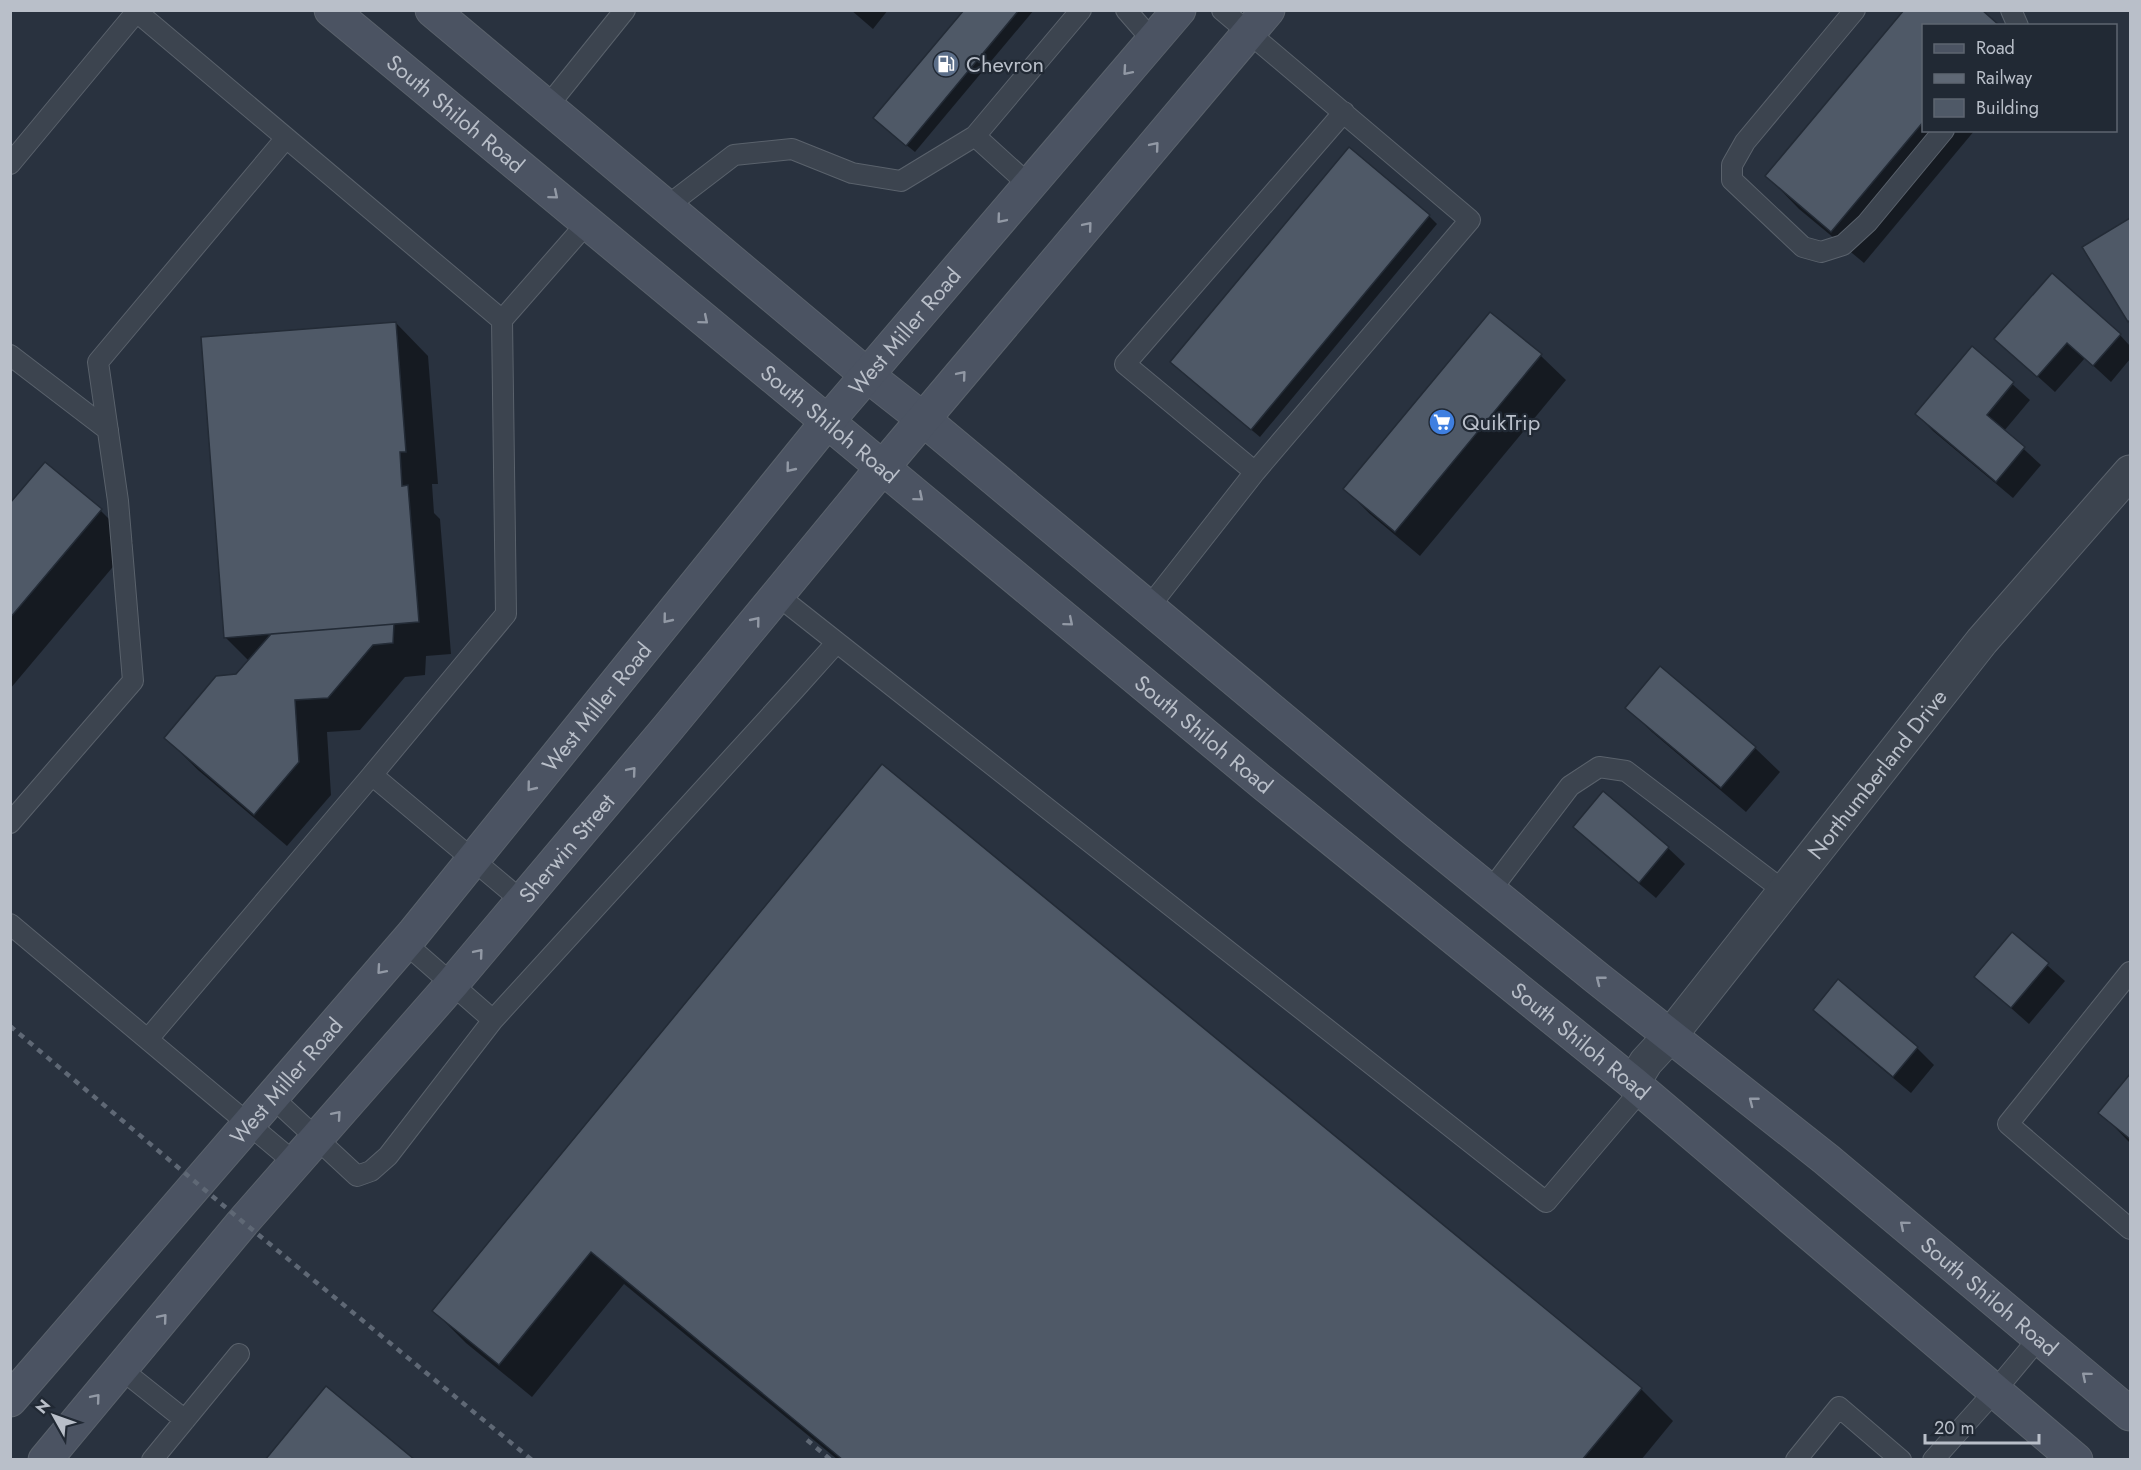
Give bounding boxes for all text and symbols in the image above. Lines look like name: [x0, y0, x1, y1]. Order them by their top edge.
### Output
legend: [1922, 24, 2117, 132]
text: Road: [1976, 35, 2015, 61]
street label: South Shiloh Road: [380, 46, 532, 180]
place label: Chevron: [966, 48, 1044, 80]
fuel station icon: Chevron: [931, 49, 961, 79]
one-way arrow: [1124, 64, 1135, 75]
text: Railway: [1976, 65, 2032, 91]
text: Building: [1976, 95, 2039, 121]
one-way arrow: [1148, 142, 1159, 153]
one-way arrow: [547, 188, 558, 199]
one-way arrow: [997, 212, 1008, 223]
one-way arrow: [1080, 222, 1091, 233]
street label: West Miller Road: [841, 260, 968, 402]
one-way arrow: [697, 313, 708, 324]
street label: South Shiloh Road: [754, 357, 906, 491]
one-way arrow: [954, 371, 965, 382]
place label: QuikTrip: [1462, 406, 1540, 438]
supermarket icon: QuikTrip: [1427, 407, 1457, 437]
one-way arrow: [786, 461, 797, 472]
one-way arrow: [912, 490, 923, 501]
one-way arrow: [664, 612, 675, 623]
one-way arrow: [1062, 615, 1073, 626]
one-way arrow: [749, 617, 760, 628]
street label: West Miller Road: [534, 635, 659, 779]
street label: South Shiloh Road: [1128, 667, 1280, 801]
street label: Northumberland Drive: [1800, 682, 1954, 866]
one-way arrow: [624, 767, 635, 778]
one-way arrow: [528, 780, 539, 791]
street label: Sherwin Street: [511, 786, 623, 910]
one-way arrow: [472, 949, 483, 960]
one-way arrow: [377, 963, 388, 974]
street label: South Shiloh Road: [1504, 974, 1657, 1107]
one-way arrow: [1595, 977, 1606, 988]
street label: West Miller Road: [222, 1010, 350, 1151]
one-way arrow: [1748, 1098, 1759, 1109]
one-way arrow: [330, 1111, 341, 1122]
one-way arrow: [1900, 1221, 1911, 1232]
street label: South Shiloh Road: [1914, 1229, 2065, 1363]
one-way arrow: [156, 1314, 167, 1325]
one-way arrow: [2081, 1373, 2092, 1384]
north arrow: [24, 1386, 84, 1446]
text: N: [30, 1394, 56, 1419]
one-way arrow: [89, 1394, 100, 1405]
scale bar: [1925, 1407, 2039, 1445]
text: 20 m: [1934, 1415, 1974, 1441]

